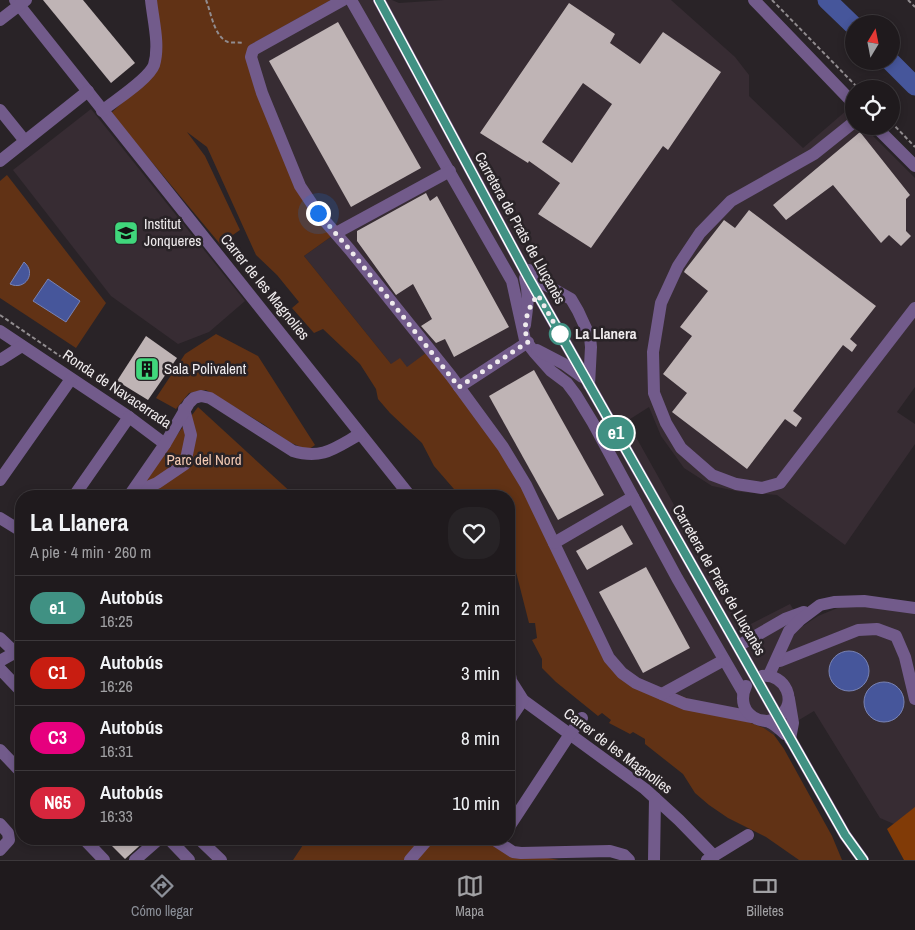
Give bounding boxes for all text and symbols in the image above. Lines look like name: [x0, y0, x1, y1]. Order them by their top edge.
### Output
north arrow: [845, 15, 900, 70]
map controls: [845, 15, 900, 135]
button: locate: [845, 80, 900, 135]
street label: Carretera de Prats de Lluçanès: [470, 148, 571, 308]
your location: [306, 201, 331, 226]
place label: Institut Jonqueres: [144, 213, 201, 251]
school or university icon: Institut Jonqueres: [113, 220, 139, 246]
street label: Carrer de les Magnolies: [216, 229, 315, 344]
marker: La Llanera: [549, 323, 571, 345]
place label: La Llanera: [575, 323, 637, 344]
street label: Ronda de Navacerrada: [59, 344, 176, 433]
building icon: Sala Polivalent: [134, 356, 160, 382]
place label: Sala Polivalent: [164, 358, 247, 379]
line badge: e1: [594, 417, 638, 449]
text: e1: [608, 420, 624, 445]
park label: Parc del Nord: [166, 449, 242, 470]
street label: Carretera de Prats de Lluçanès: [668, 500, 771, 659]
text: La Llanera: [30, 506, 128, 538]
button: heart: [448, 507, 500, 559]
text: A pie · 4 min · 260 m: [30, 541, 151, 563]
text: Autobús: [100, 584, 163, 610]
text: e1: [49, 595, 66, 620]
text: 2 min: [461, 595, 500, 621]
text: 16:25: [100, 610, 133, 632]
text: Autobús: [100, 649, 163, 675]
text: C1: [48, 660, 67, 685]
text: 3 min: [461, 660, 500, 686]
text: 16:26: [100, 675, 133, 697]
street label: Carrer de les Magnolies: [560, 703, 677, 798]
text: Autobús: [100, 714, 163, 740]
text: C3: [48, 725, 67, 750]
text: 8 min: [461, 725, 500, 751]
text: 16:31: [100, 740, 133, 762]
text: Autobús: [100, 779, 163, 805]
text: N65: [44, 790, 71, 815]
text: 10 min: [452, 790, 500, 816]
text: 16:33: [100, 805, 133, 827]
tab: Cómo llegar: [131, 872, 193, 920]
tab: Mapa: [455, 872, 484, 920]
tab: Billetes: [746, 872, 784, 920]

